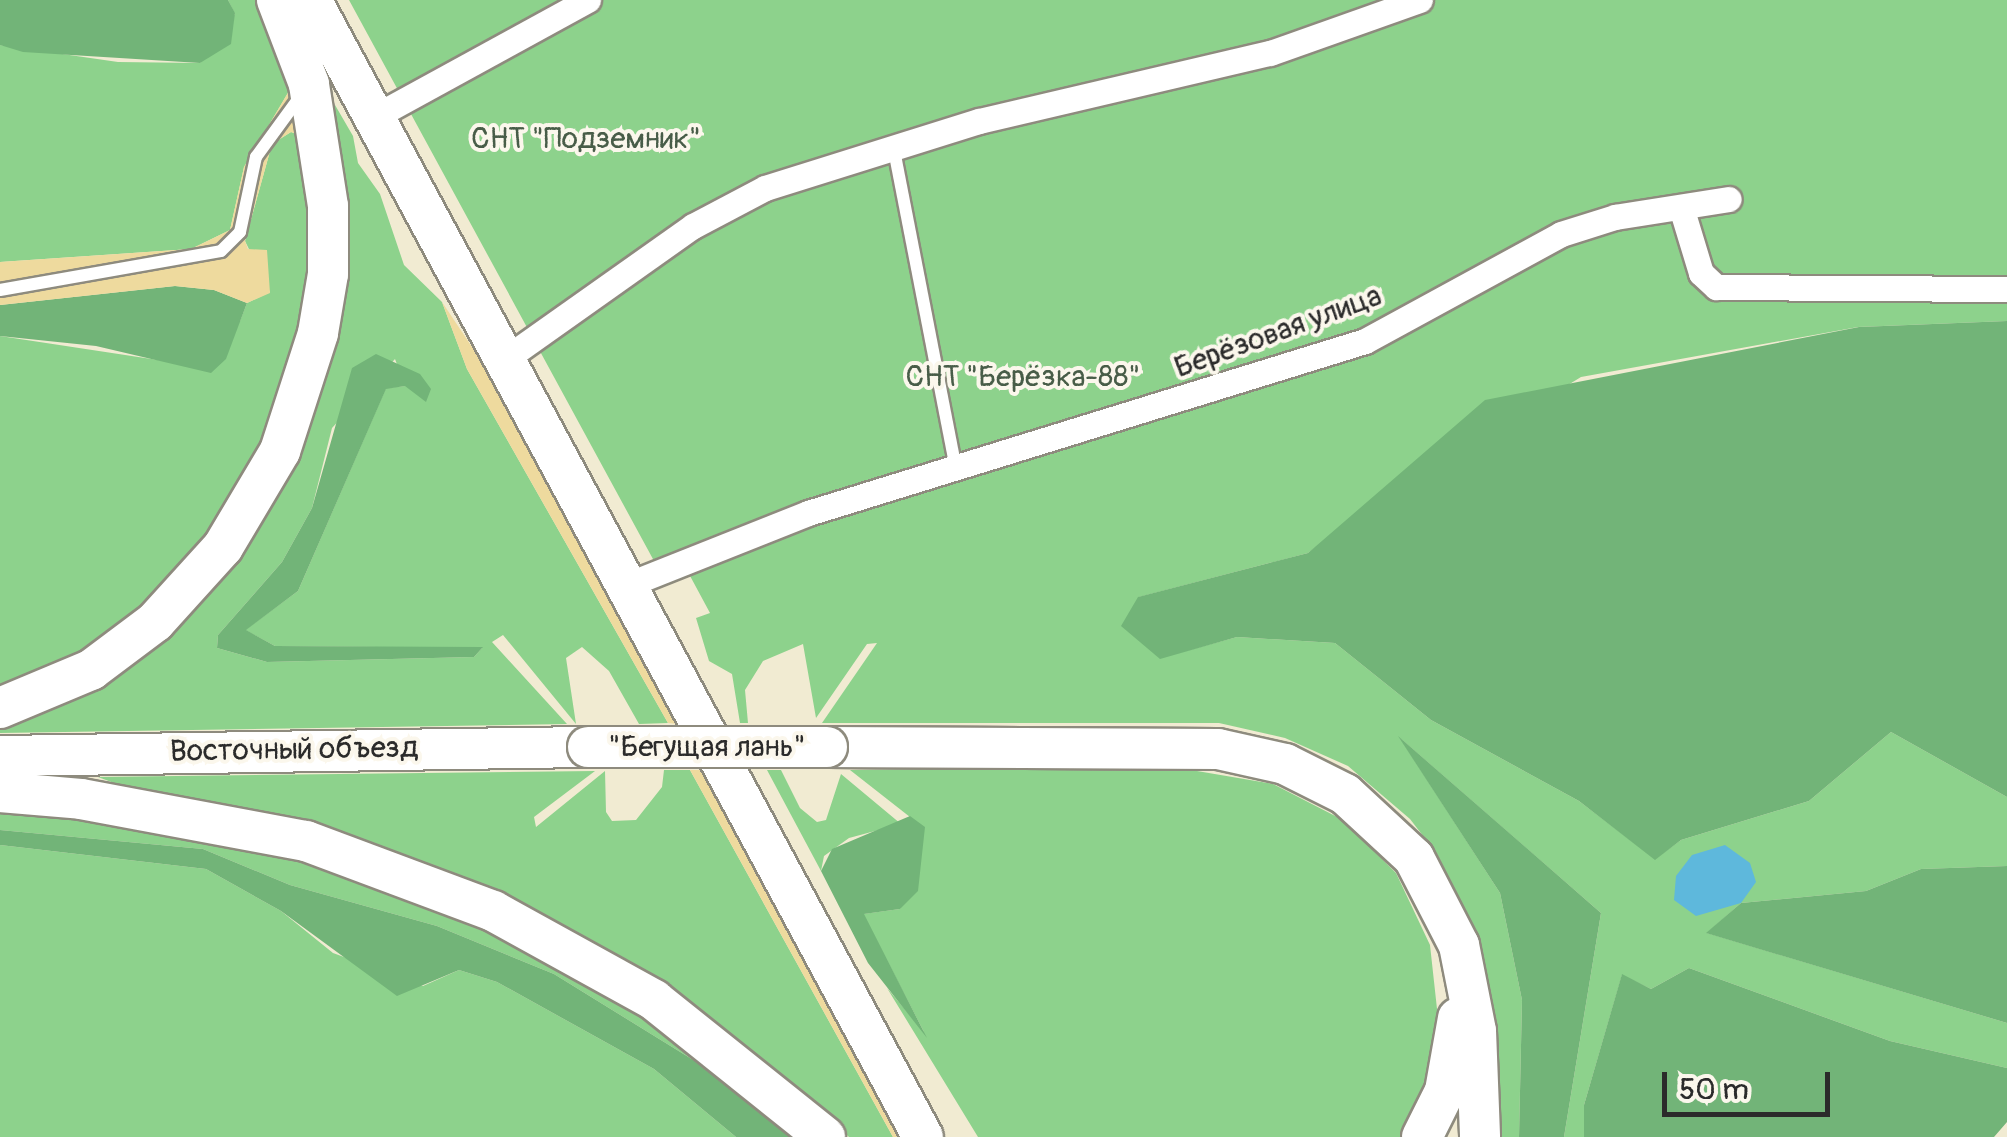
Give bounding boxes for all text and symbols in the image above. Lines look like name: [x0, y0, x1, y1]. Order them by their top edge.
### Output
park label: СНТ "Подземник": [471, 121, 701, 157]
street label: Берёзовая улица: [1170, 278, 1386, 386]
park label: СНТ "Берёзка-88": [905, 359, 1141, 395]
street label: "Бегущая лань": [608, 729, 806, 765]
street label: Восточный объезд: [170, 730, 418, 770]
scale bar: [1667, 1052, 1834, 1114]
text: 50 m: [1679, 1071, 1749, 1108]

